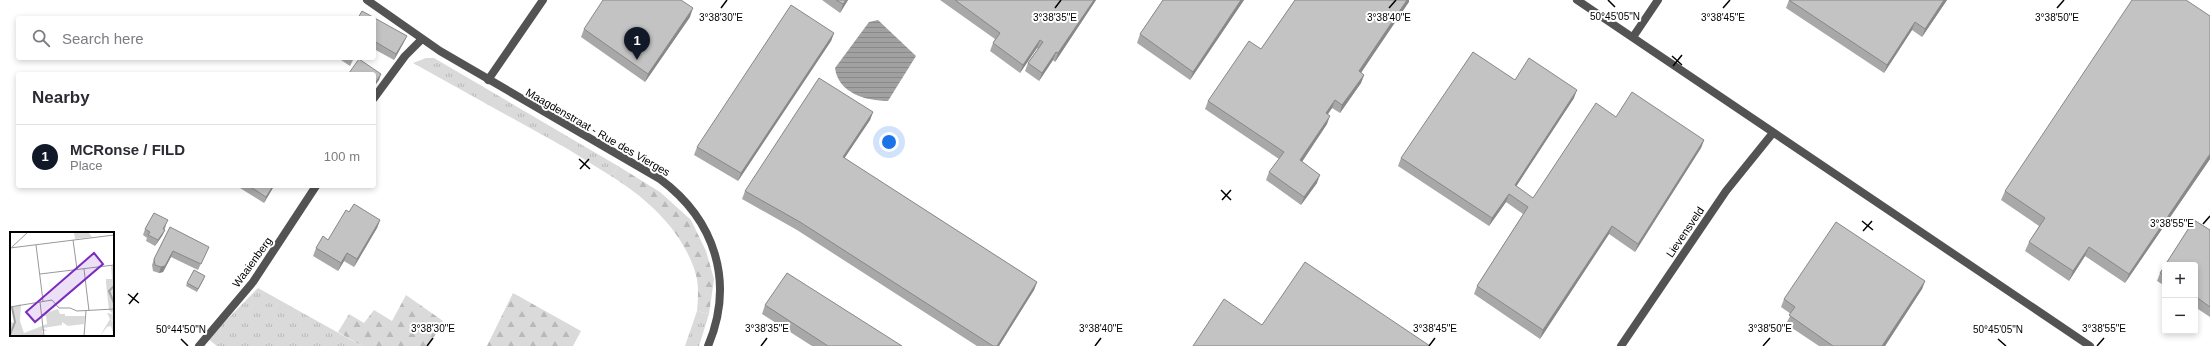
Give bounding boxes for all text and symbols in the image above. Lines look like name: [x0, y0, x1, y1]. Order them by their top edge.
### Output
text: 50°45'05"N: [1590, 11, 1640, 22]
text: 3°38'30"E: [699, 12, 743, 23]
text: 3°38'35"E: [1033, 12, 1077, 23]
text: 3°38'40"E: [1367, 12, 1411, 23]
text: 3°38'45"E: [1701, 12, 1745, 23]
text: 3°38'50"E: [2035, 12, 2079, 23]
search box: [16, 16, 376, 60]
icon: search: [30, 27, 52, 49]
pin: 1: [624, 27, 650, 60]
text: Search here: [62, 30, 144, 47]
street label: Maagdenstraat - Rue des Vierges: [524, 86, 673, 179]
text: Nearby: [32, 88, 90, 107]
your location: [879, 132, 899, 152]
text: MCRonse / FILD: [70, 141, 185, 158]
text: 1: [41, 149, 49, 164]
text: 100 m: [324, 149, 360, 164]
text: Place: [70, 158, 103, 173]
street label: Lievensveld: [1664, 205, 1706, 259]
text: 3°38'55"E: [2150, 218, 2194, 229]
inset map: [10, 232, 114, 336]
street label: Waaienberg: [230, 235, 274, 289]
map controls: [2162, 262, 2198, 334]
button: +: [2162, 262, 2198, 298]
button: −: [2162, 298, 2198, 334]
text: 3°38'30"E: [411, 323, 455, 334]
text: 3°38'35"E: [745, 323, 789, 334]
text: 3°38'40"E: [1079, 323, 1123, 334]
text: 3°38'45"E: [1413, 323, 1457, 334]
text: 3°38'50"E: [1748, 323, 1792, 334]
text: 3°38'55"E: [2082, 323, 2126, 334]
text: 50°44'50"N: [156, 324, 206, 335]
text: 50°45'05"N: [1973, 324, 2023, 335]

